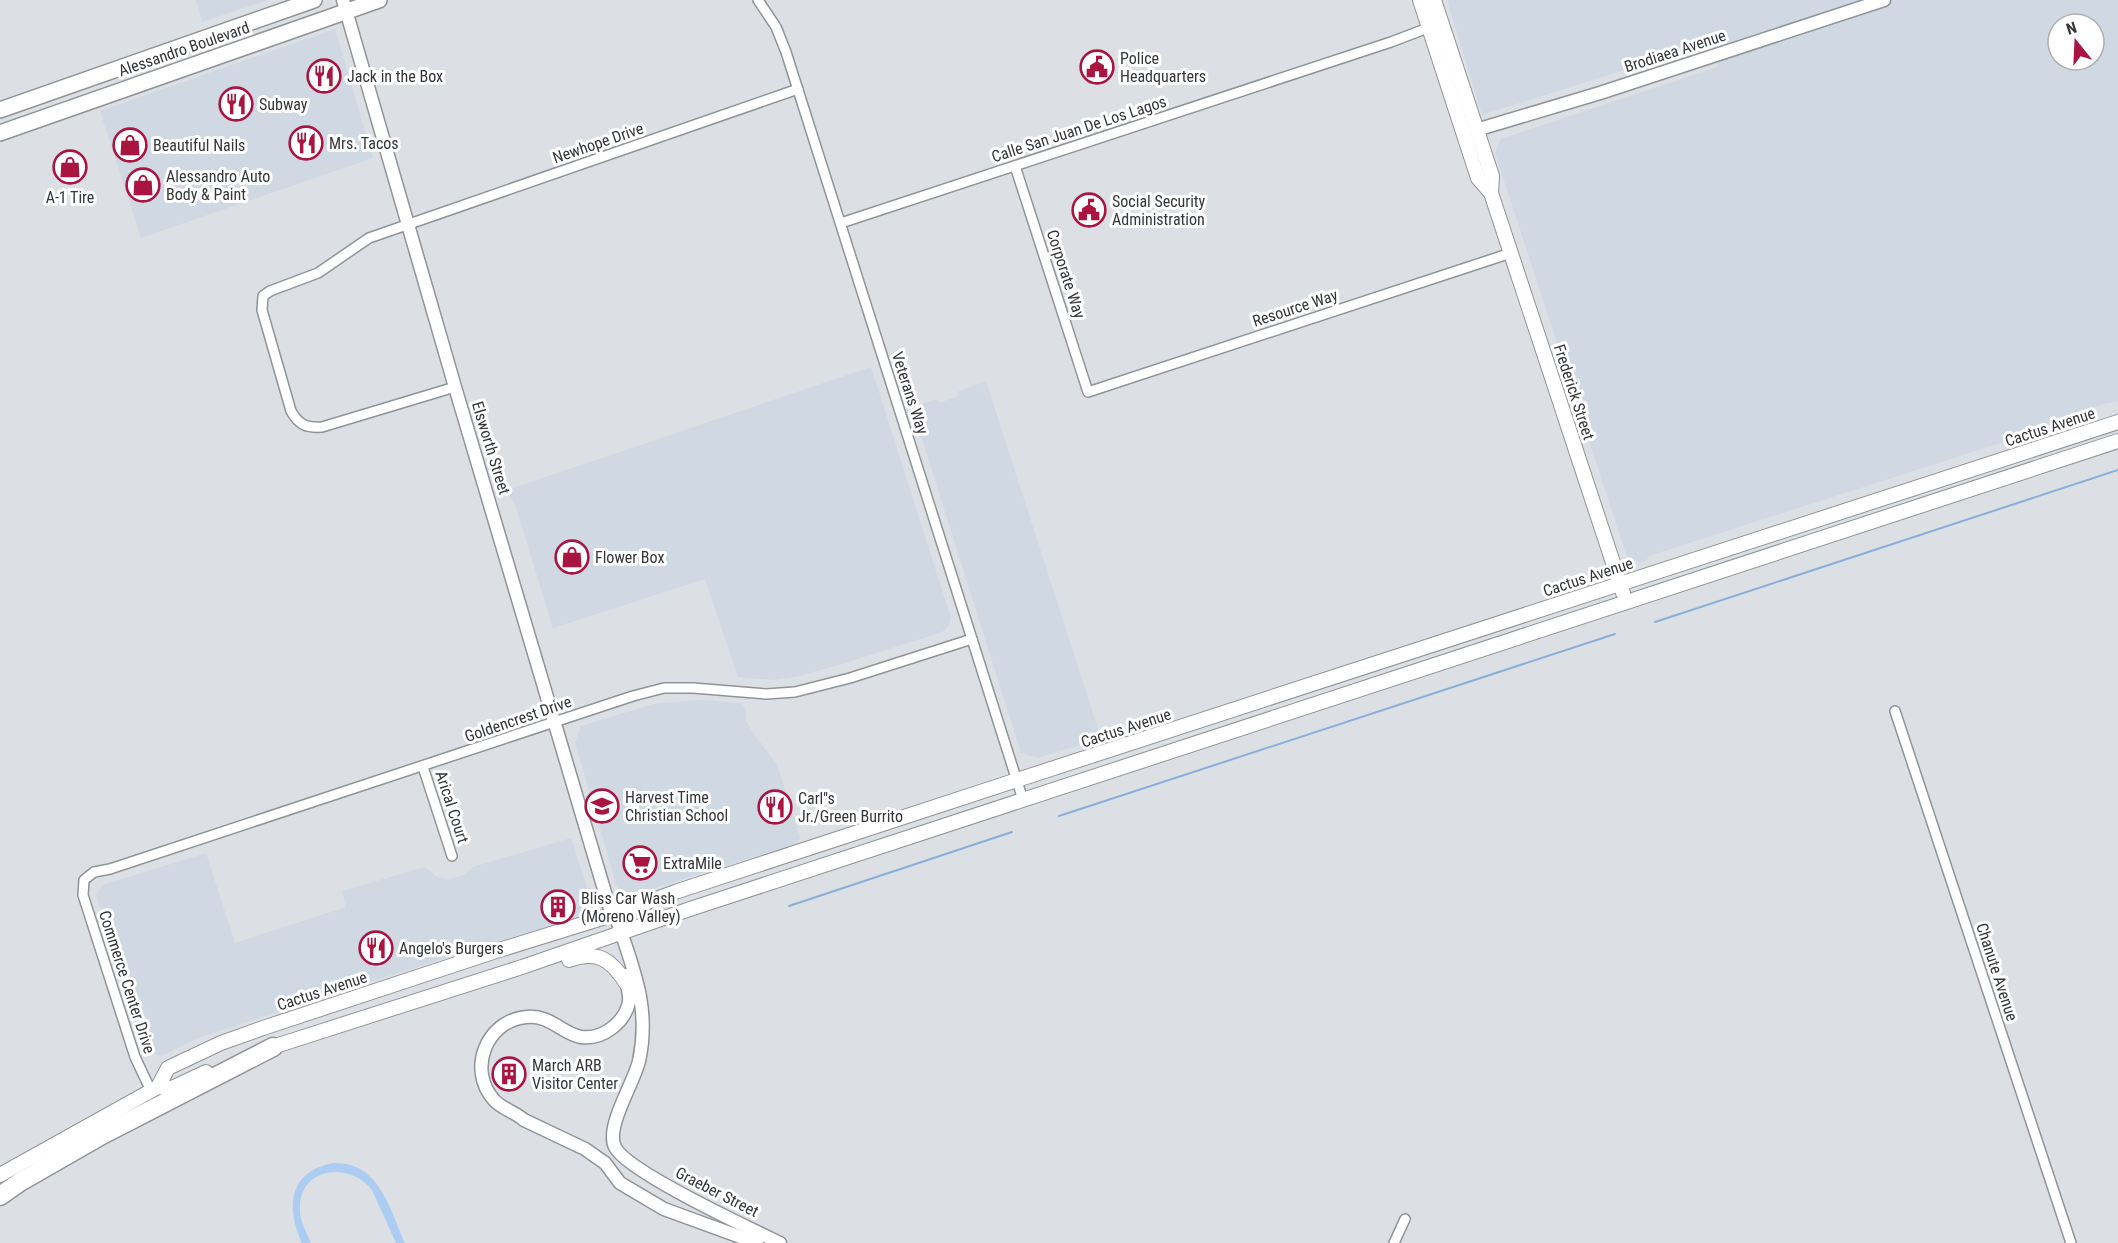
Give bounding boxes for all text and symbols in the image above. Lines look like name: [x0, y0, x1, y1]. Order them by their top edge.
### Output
north arrow: [2046, 12, 2106, 72]
street label: Alessandro Boulevard: [116, 18, 252, 80]
text: N: [2064, 18, 2079, 39]
street label: Brodiaea Avenue: [1622, 26, 1728, 76]
public building icon: Police Headquarters: [1079, 49, 1115, 85]
place label: Police Headquarters: [1120, 49, 1206, 86]
restaurant icon: Jack in the Box: [306, 58, 342, 94]
place label: Jack in the Box: [347, 67, 443, 86]
restaurant icon: Subway: [218, 86, 254, 122]
street label: Calle San Juan De Los Lagos: [989, 92, 1169, 166]
place label: Subway: [259, 95, 308, 114]
street label: Newhope Drive: [550, 119, 646, 167]
restaurant icon: Mrs. Tacos: [288, 125, 324, 161]
shop icon: Beautiful Nails: [112, 127, 148, 163]
place label: Mrs. Tacos: [329, 134, 399, 153]
place label: Beautiful Nails: [153, 136, 245, 155]
shop icon: A-1 Tire: [52, 149, 88, 185]
shop icon: Alessandro Auto Body & Paint: [125, 167, 161, 203]
place label: Alessandro Auto Body & Paint: [166, 167, 270, 204]
place label: A-1 Tire: [46, 188, 94, 207]
public building icon: Social Security Administration: [1071, 192, 1107, 228]
place label: Social Security Administration: [1112, 192, 1206, 229]
street label: Corporate Way: [1043, 227, 1089, 321]
street label: Resource Way: [1250, 285, 1340, 331]
street label: Frederick Street: [1550, 342, 1598, 442]
street label: Veterans Way: [888, 349, 932, 437]
street label: Elsworth Street: [468, 399, 514, 497]
street label: Cactus Avenue: [2003, 403, 2097, 451]
shop icon: Flower Box: [554, 539, 590, 575]
place label: Flower Box: [595, 548, 664, 567]
street label: Cactus Avenue: [1541, 553, 1635, 601]
street label: Goldencrest Drive: [462, 692, 574, 746]
street label: Cactus Avenue: [1079, 704, 1173, 752]
street label: Arical Court: [431, 768, 473, 846]
school or university icon: Harvest Time Christian School: [584, 788, 620, 824]
place label: Harvest Time Christian School: [625, 788, 728, 825]
restaurant icon: Carl''s Jr./Green Burrito: [757, 789, 793, 825]
place label: Carl''s Jr./Green Burrito: [798, 789, 903, 826]
supermarket icon: ExtraMile: [622, 845, 658, 881]
place label: ExtraMile: [663, 854, 722, 873]
building icon: Bliss Car Wash (Moreno Valley): [540, 889, 576, 925]
place label: Bliss Car Wash (Moreno Valley): [581, 889, 681, 926]
street label: Commerce Center Drive: [95, 908, 159, 1056]
street label: Chanute Avenue: [1972, 921, 2022, 1023]
restaurant icon: Angelo's Burgers: [358, 930, 394, 966]
place label: Angelo's Burgers: [399, 939, 504, 958]
street label: Cactus Avenue: [275, 967, 369, 1015]
building icon: March ARB Visitor Center: [491, 1056, 527, 1092]
place label: March ARB Visitor Center: [532, 1056, 618, 1093]
street label: Graeber Street: [672, 1163, 762, 1221]

